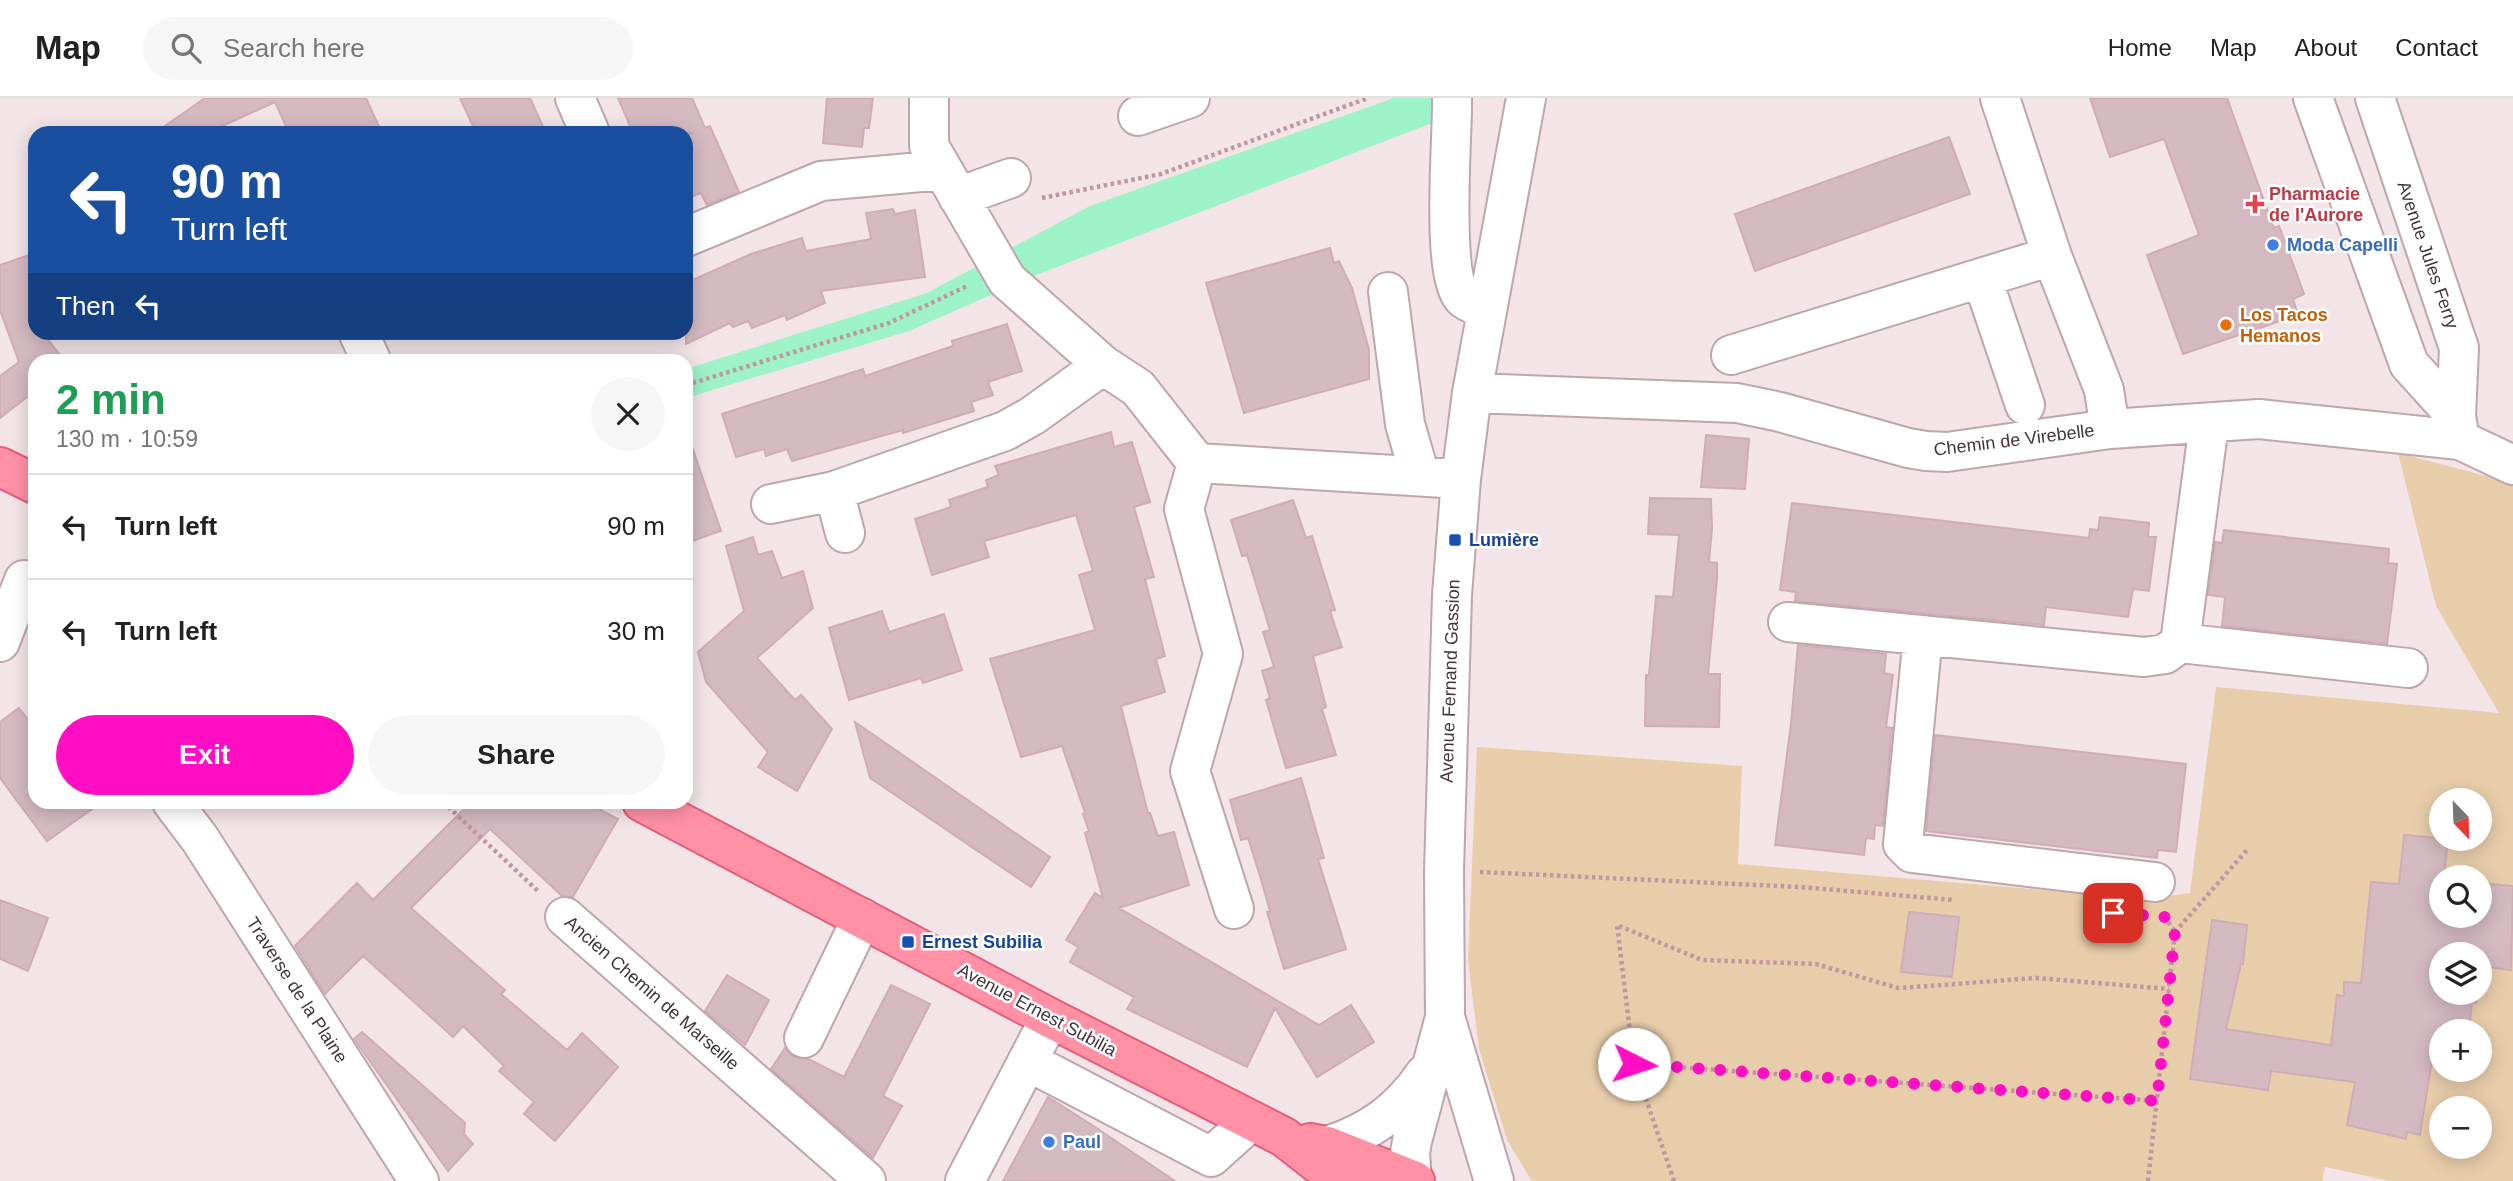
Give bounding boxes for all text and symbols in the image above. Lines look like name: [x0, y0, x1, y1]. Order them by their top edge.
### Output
search box: [143, 17, 633, 80]
text: Map: [35, 29, 101, 66]
icon: search: [167, 29, 205, 67]
text: Search here: [223, 33, 365, 63]
text: Home: [2108, 34, 2172, 61]
text: Map: [2210, 34, 2257, 61]
text: About: [2295, 34, 2357, 61]
text: Contact: [2395, 34, 2478, 61]
icon: left: [56, 154, 147, 245]
text: 90 m: [171, 154, 283, 208]
street label: Avenue Jules Ferry: [2393, 179, 2463, 331]
place label: Pharmacie de l'Aurore: [2269, 184, 2363, 225]
marker: Pharmacie de l'Aurore: [2247, 196, 2263, 212]
text: Turn left: [171, 211, 287, 247]
place label: Moda Capelli: [2287, 235, 2398, 255]
marker: Moda Capelli: [2265, 237, 2281, 253]
icon: left: [129, 287, 167, 325]
text: Then: [56, 291, 115, 321]
place label: Los Tacos Hemanos: [2240, 305, 2328, 346]
marker: Los Tacos Hemanos: [2218, 317, 2234, 333]
text: 2 min: [56, 376, 166, 423]
button: close: [591, 377, 665, 451]
street label: Chemin de Virebelle: [1933, 420, 2095, 460]
text: 130 m · 10:59: [56, 426, 198, 452]
icon: left: [56, 508, 94, 546]
text: Turn left: [115, 511, 217, 541]
text: 90 m: [607, 511, 665, 541]
place label: Lumière: [1469, 530, 1539, 550]
marker: Lumière: [1447, 532, 1463, 548]
street label: Avenue Fernand Gassion: [1436, 579, 1464, 783]
icon: left: [56, 613, 94, 651]
text: Turn left: [115, 616, 217, 646]
text: 30 m: [607, 616, 665, 646]
button: Exit: [56, 715, 354, 795]
button: Share: [368, 715, 665, 795]
north arrow: [2429, 788, 2492, 850]
map controls: [2429, 788, 2492, 1159]
button: search: [2429, 865, 2492, 928]
pin: [2083, 883, 2143, 943]
icon: arrive: [2094, 894, 2132, 932]
street label: Ancien Chemin de Marseille: [561, 912, 743, 1074]
street label: Traverse de la Plaine: [242, 914, 352, 1066]
place label: Ernest Subilia: [922, 932, 1043, 952]
marker: Ernest Subilia: [900, 934, 916, 950]
button: layers: [2429, 942, 2492, 1005]
street label: Avenue Ernest Subilia: [954, 960, 1121, 1061]
button: +: [2429, 1019, 2492, 1082]
position arrow: [1597, 1027, 1671, 1101]
button: −: [2429, 1096, 2492, 1159]
place label: Paul: [1063, 1132, 1101, 1152]
marker: Paul: [1041, 1134, 1057, 1150]

